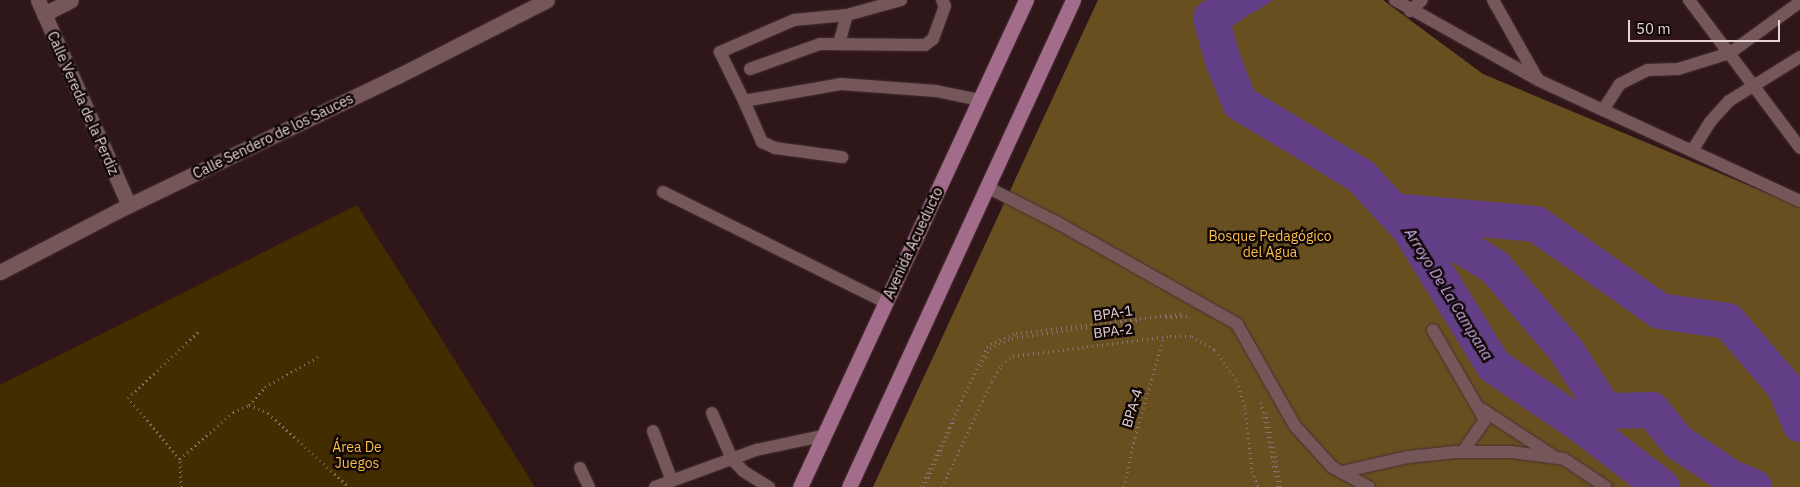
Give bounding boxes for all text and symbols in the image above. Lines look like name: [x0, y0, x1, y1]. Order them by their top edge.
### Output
scale bar: [1630, 10, 1782, 42]
text: 50 m: [1636, 19, 1671, 38]
street label: Calle Vereda de la Perdiz: [44, 29, 122, 177]
street label: Calle Sendero de los Sauces: [190, 90, 356, 182]
street label: Avenida Acueducto: [880, 185, 946, 301]
water label: Arroyo De La Campana: [1401, 225, 1497, 363]
park label: Bosque Pedagógico del Agua: [1208, 228, 1332, 260]
street label: BPA-1: [1092, 302, 1134, 324]
street label: BPA-2: [1092, 320, 1134, 342]
street label: BPA-4: [1118, 387, 1146, 429]
park label: Área De Juegos: [332, 439, 382, 472]

